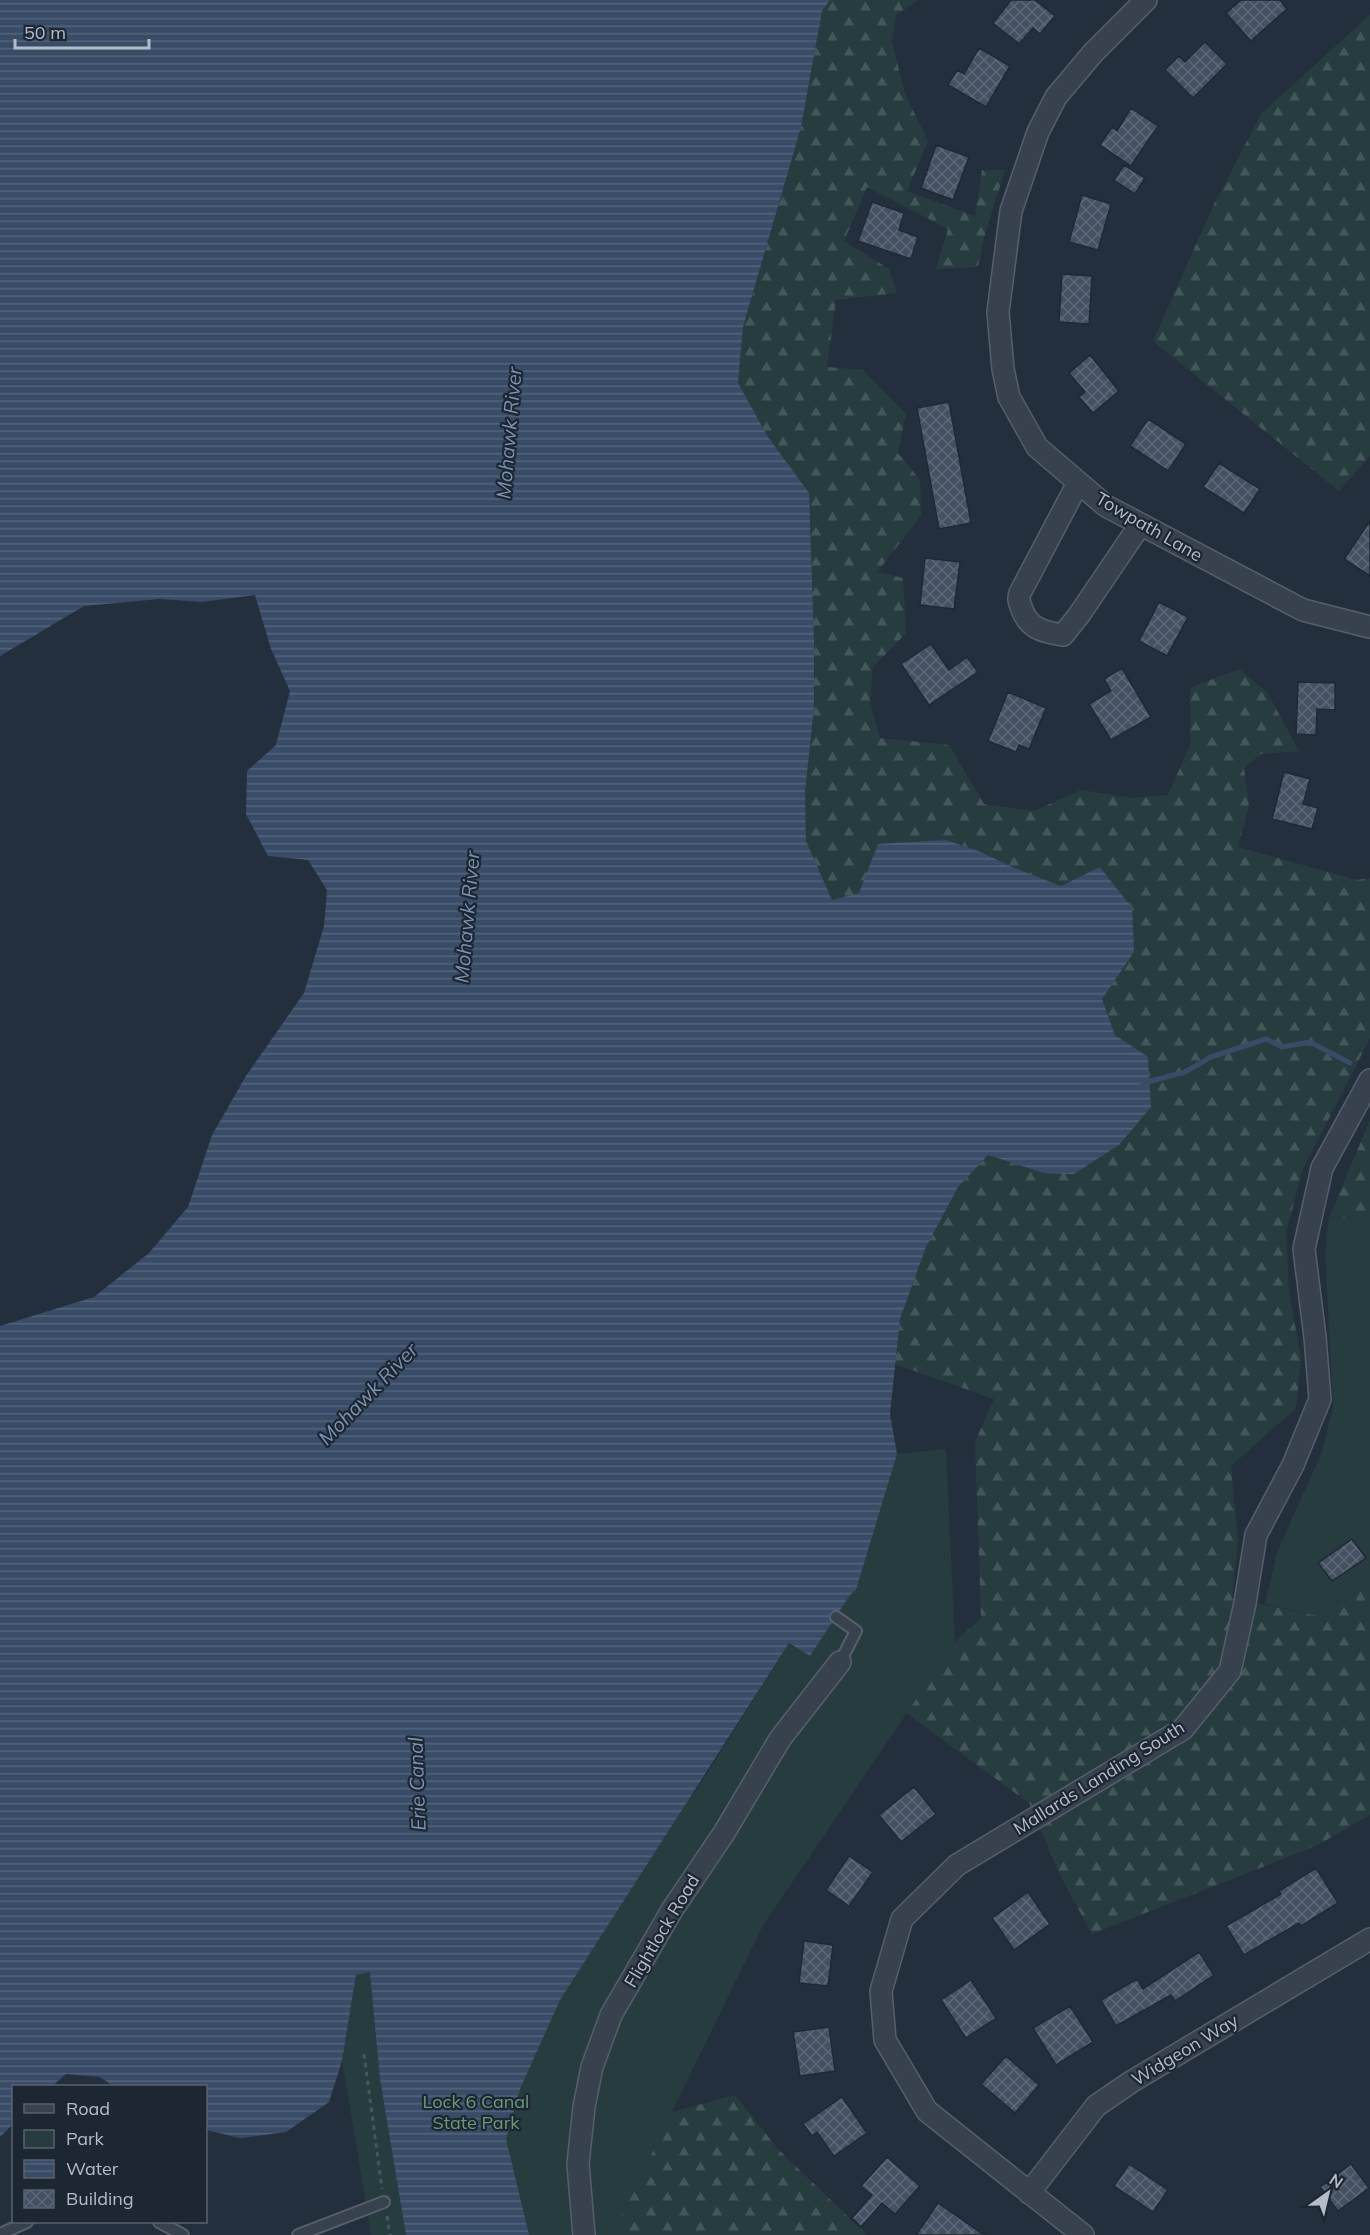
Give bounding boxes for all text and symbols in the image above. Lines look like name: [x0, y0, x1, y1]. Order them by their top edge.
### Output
scale bar: [15, 12, 148, 50]
text: 50 m: [24, 21, 66, 44]
water label: Mohawk River: [490, 365, 527, 500]
street label: Towpath Lane: [1092, 487, 1207, 566]
water label: Mohawk River: [448, 849, 485, 984]
water label: Mohawk River: [313, 1337, 423, 1450]
street label: Mallards Landing South: [1009, 1715, 1189, 1840]
water label: Erie Canal: [402, 1737, 431, 1831]
street label: Flightlock Road: [619, 1870, 704, 1992]
street label: Widgeon Way: [1127, 2008, 1243, 2090]
legend: [12, 2085, 207, 2223]
park label: Lock 6 Canal State Park: [423, 2090, 529, 2134]
text: Road: [66, 2097, 110, 2120]
text: Park: [66, 2127, 105, 2150]
text: Water: [66, 2157, 119, 2180]
north arrow: [1298, 2163, 1358, 2223]
text: N: [1326, 2169, 1347, 2192]
text: Building: [66, 2187, 134, 2210]

